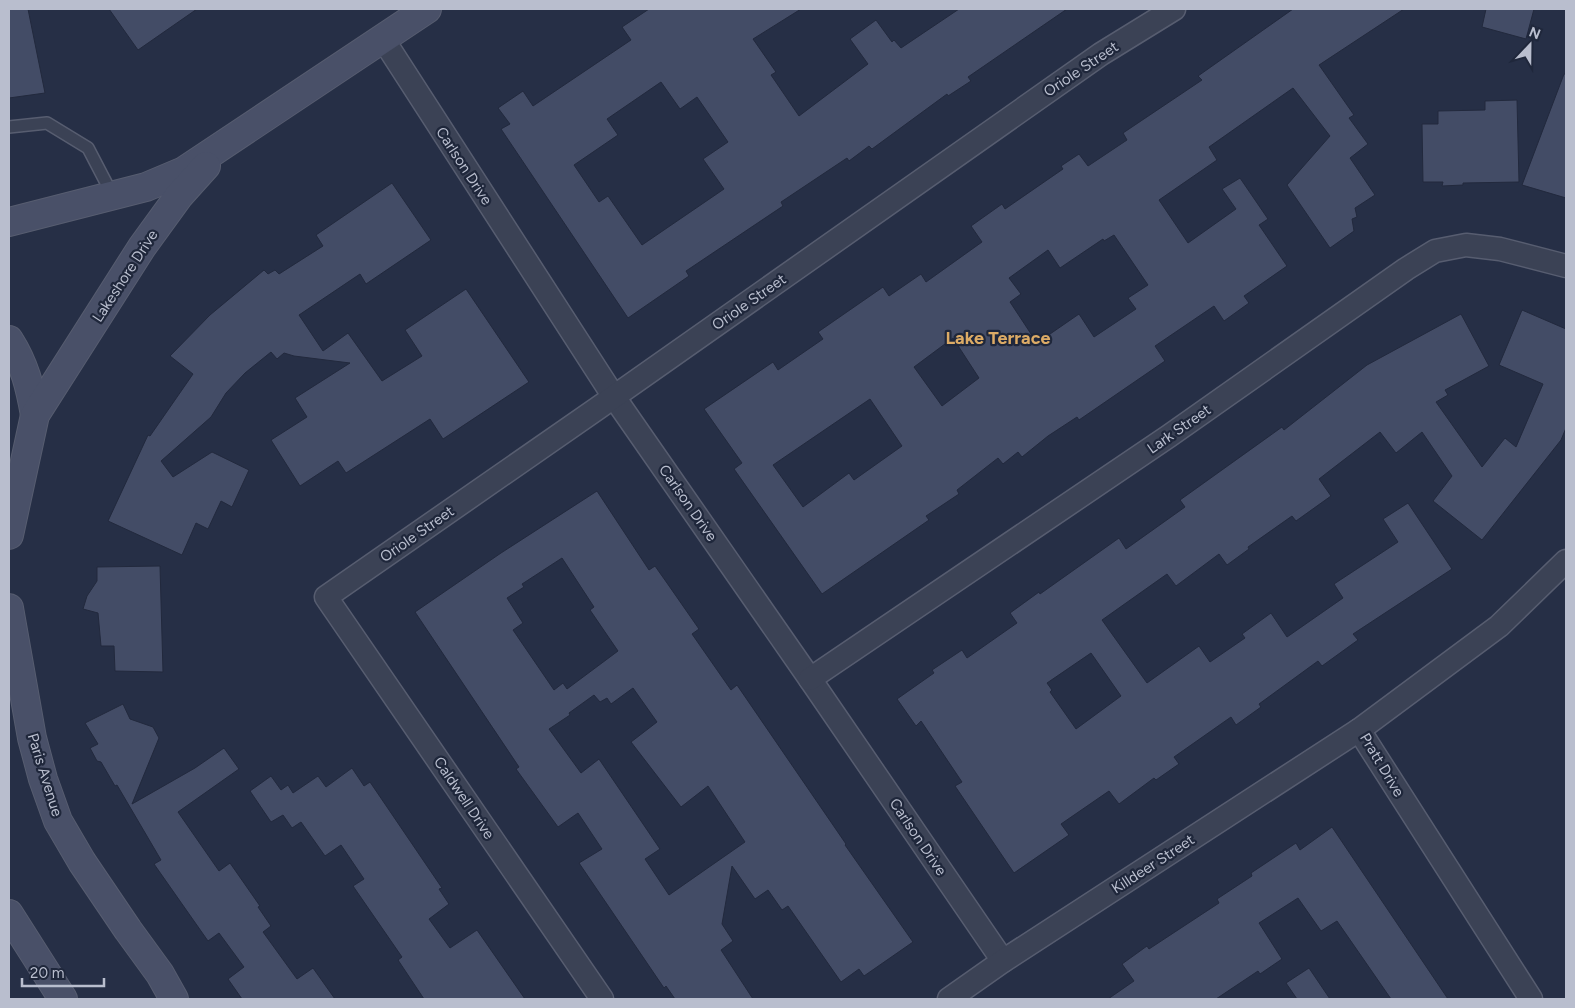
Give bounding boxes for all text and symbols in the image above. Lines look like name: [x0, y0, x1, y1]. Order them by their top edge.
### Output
north arrow: [1505, 20, 1555, 70]
text: N: [1526, 24, 1543, 43]
street label: Oriole Street: [1040, 37, 1122, 101]
street label: Carlson Drive: [432, 124, 496, 208]
street label: Lakeshore Drive: [88, 226, 162, 326]
street label: Oriole Street: [709, 270, 790, 334]
district label: Lake Terrace: [945, 327, 1051, 349]
street label: Lark Street: [1144, 400, 1215, 457]
street label: Carlson Drive: [655, 461, 721, 545]
street label: Oriole Street: [377, 502, 458, 566]
street label: Pratt Drive: [1356, 730, 1408, 800]
street label: Paris Avenue: [24, 731, 66, 819]
street label: Caldwell Drive: [430, 753, 498, 843]
street label: Carlson Drive: [886, 795, 950, 879]
street label: Killdeer Street: [1108, 830, 1198, 897]
scale bar: [22, 956, 105, 988]
text: 20 m: [30, 964, 64, 982]

